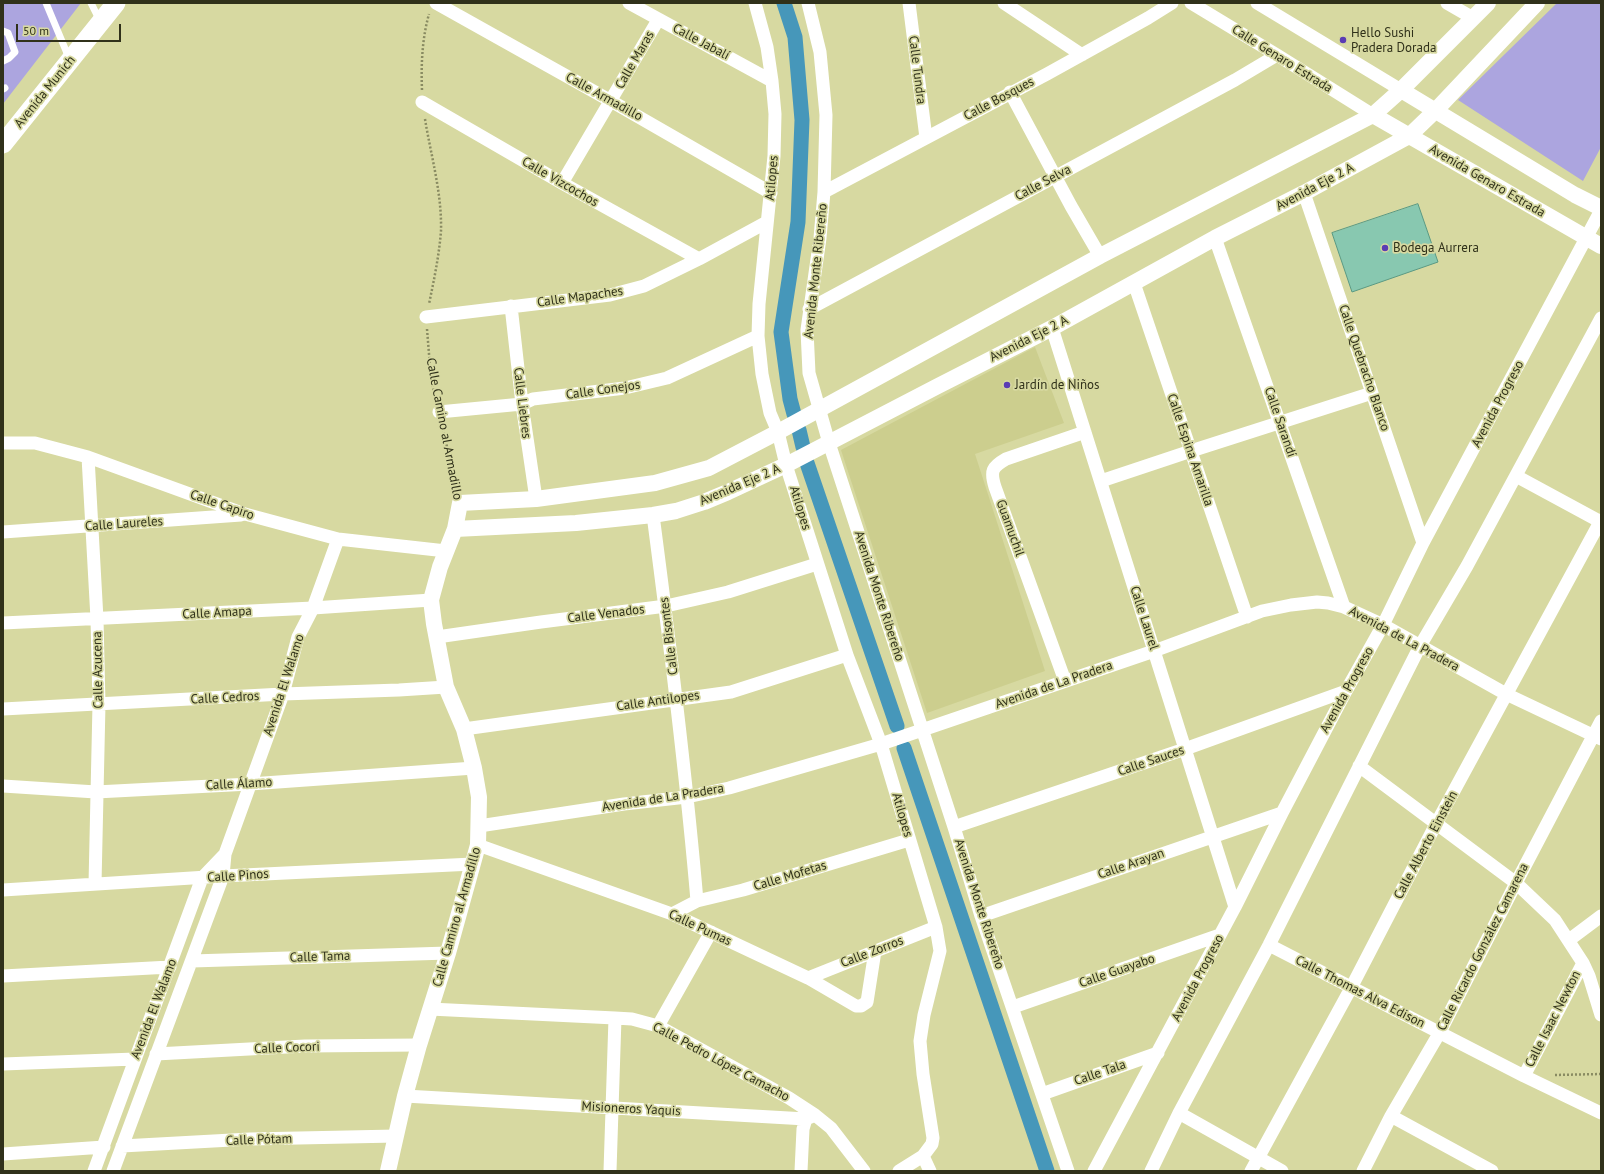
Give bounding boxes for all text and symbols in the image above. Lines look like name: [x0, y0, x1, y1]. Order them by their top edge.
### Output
scale bar: [18, 16, 123, 42]
street label: Calle Jabalí: [670, 20, 732, 64]
street label: Calle Genaro Estrada: [1229, 22, 1335, 96]
text: 50 m: [23, 23, 49, 38]
place label: Hello Sushi Pradera Dorada: [1351, 25, 1436, 56]
street label: Calle Maras: [612, 28, 658, 92]
street label: Calle Tundra: [905, 35, 929, 105]
marker: Hello Sushi Pradera Dorada: [1338, 35, 1348, 45]
street label: Avenida Munich: [11, 53, 79, 131]
street label: Calle Armadillo: [563, 69, 645, 125]
street label: Calle Bosques: [961, 74, 1037, 124]
street label: Avenida Genaro Estrada: [1426, 141, 1548, 221]
street label: Calle Vizcochos: [519, 154, 601, 210]
street label: Atilopes: [762, 155, 782, 201]
street label: Avenida Eje 2 A: [1273, 160, 1357, 214]
street label: Calle Selva: [1012, 162, 1074, 204]
street label: Avenida Monte Ribereño: [801, 203, 831, 339]
place label: Bodega Aurrera: [1393, 240, 1479, 256]
marker: Bodega Aurrera: [1380, 243, 1390, 253]
street label: Calle Mapaches: [536, 283, 624, 311]
street label: Calle Quebracho Blanco: [1335, 303, 1393, 433]
street label: Avenida Eje 2 A: [987, 313, 1071, 365]
street label: Calle Camino al Armadillo: [423, 357, 465, 501]
street label: Avenida Progreso: [1469, 358, 1527, 450]
street label: Calle Liebres: [510, 366, 534, 440]
street label: Calle Conejos: [565, 377, 641, 403]
place label: Jardín de Niños: [1015, 377, 1100, 393]
marker: Jardín de Niños: [1002, 380, 1012, 390]
street label: Calle Sarandí: [1261, 385, 1299, 459]
street label: Calle Espina Amarilla: [1163, 392, 1217, 508]
street label: Avenida Eje 2 A: [697, 461, 783, 509]
street label: Atilopes: [786, 484, 814, 532]
street label: Calle Capiro: [188, 487, 256, 523]
street label: Guamuchil: [993, 498, 1027, 558]
street label: Calle Laureles: [84, 513, 164, 535]
street label: Avenida Monte Ribereño: [851, 529, 907, 663]
street label: Calle Laurel: [1126, 584, 1162, 652]
street label: Calle Bisontes: [656, 596, 682, 676]
street label: Calle Venados: [567, 602, 645, 626]
street label: Calle Amapa: [182, 603, 252, 623]
street label: Avenida de La Pradera: [1346, 603, 1462, 675]
street label: Calle Azucena: [90, 631, 106, 709]
street label: Avenida El Walamo: [260, 632, 308, 738]
street label: Avenida Progreso: [1317, 644, 1377, 736]
street label: Avenida de La Pradera: [993, 658, 1115, 712]
street label: Calle Antilopes: [615, 687, 701, 715]
street label: Calle Cedros: [190, 688, 260, 708]
street label: Calle Sauces: [1116, 742, 1186, 780]
street label: Calle Álamo: [205, 774, 273, 794]
street label: Avenida de La Pradera: [601, 781, 725, 815]
street label: Calle Alberto Einstein: [1391, 788, 1461, 902]
street label: Atilopes: [888, 791, 916, 839]
street label: Avenida Monte Ribereño: [951, 837, 1007, 971]
street label: Calle Camino al Armadillo: [430, 845, 484, 989]
street label: Calle Arayan: [1096, 845, 1166, 883]
street label: Calle Mofetas: [752, 858, 828, 894]
street label: Calle Ricardo González Camarena: [1434, 861, 1532, 1033]
street label: Calle Pinos: [207, 866, 269, 886]
street label: Calle Pumas: [666, 907, 734, 949]
street label: Avenida Progreso: [1169, 932, 1227, 1024]
street label: Calle Zorros: [838, 933, 906, 971]
street label: Calle Tama: [289, 948, 351, 966]
street label: Calle Guayabo: [1077, 951, 1157, 991]
street label: Calle Thomas Alva Edison: [1293, 953, 1427, 1031]
street label: Avenida El Walamo: [128, 957, 180, 1061]
street label: Calle Isaac Newton: [1522, 968, 1584, 1070]
street label: Calle Pedro López Camacho: [650, 1019, 792, 1105]
street label: Calle Cocori: [254, 1039, 320, 1057]
street label: Calle Tala: [1072, 1057, 1128, 1089]
street label: Misioneros Yaquis: [581, 1099, 681, 1119]
street label: Calle Pótam: [226, 1131, 292, 1149]

